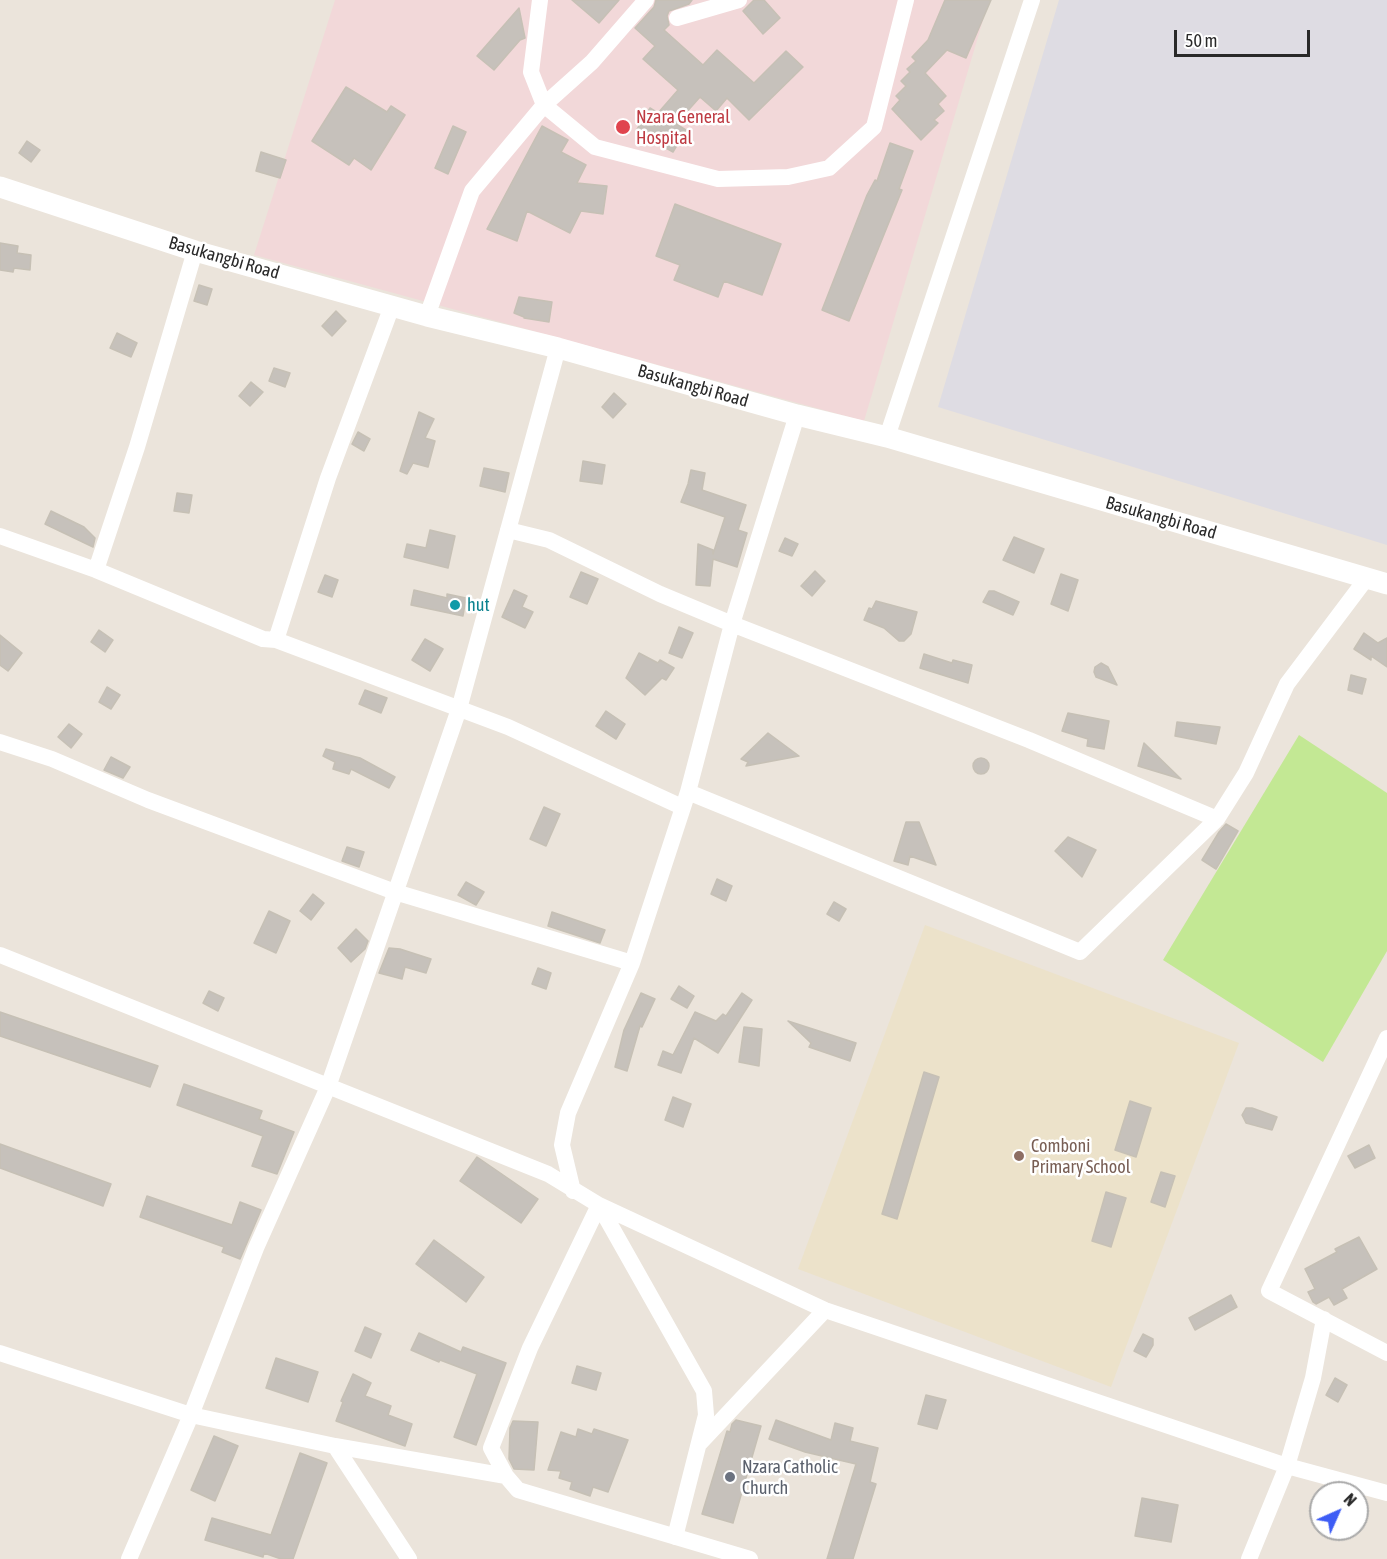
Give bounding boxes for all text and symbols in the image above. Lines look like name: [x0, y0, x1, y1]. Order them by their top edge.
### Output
scale bar: [1177, 18, 1314, 56]
text: 50 m: [1185, 30, 1217, 51]
place label: Nzara General Hospital: [636, 106, 730, 148]
marker: Nzara General Hospital: [614, 118, 632, 136]
street label: Basukangbi Road: [166, 232, 282, 284]
street label: Basukangbi Road: [635, 360, 751, 412]
street label: Basukangbi Road: [1103, 492, 1219, 544]
place label: hut: [467, 594, 490, 616]
marker: hut: [448, 598, 462, 612]
place label: Comboni Primary School: [1031, 1135, 1130, 1178]
marker: Comboni Primary School: [1012, 1149, 1026, 1163]
place label: Nzara Catholic Church: [742, 1456, 838, 1498]
marker: Nzara Catholic Church: [723, 1470, 737, 1484]
north arrow: [1309, 1481, 1369, 1541]
text: N: [1341, 1490, 1360, 1509]

